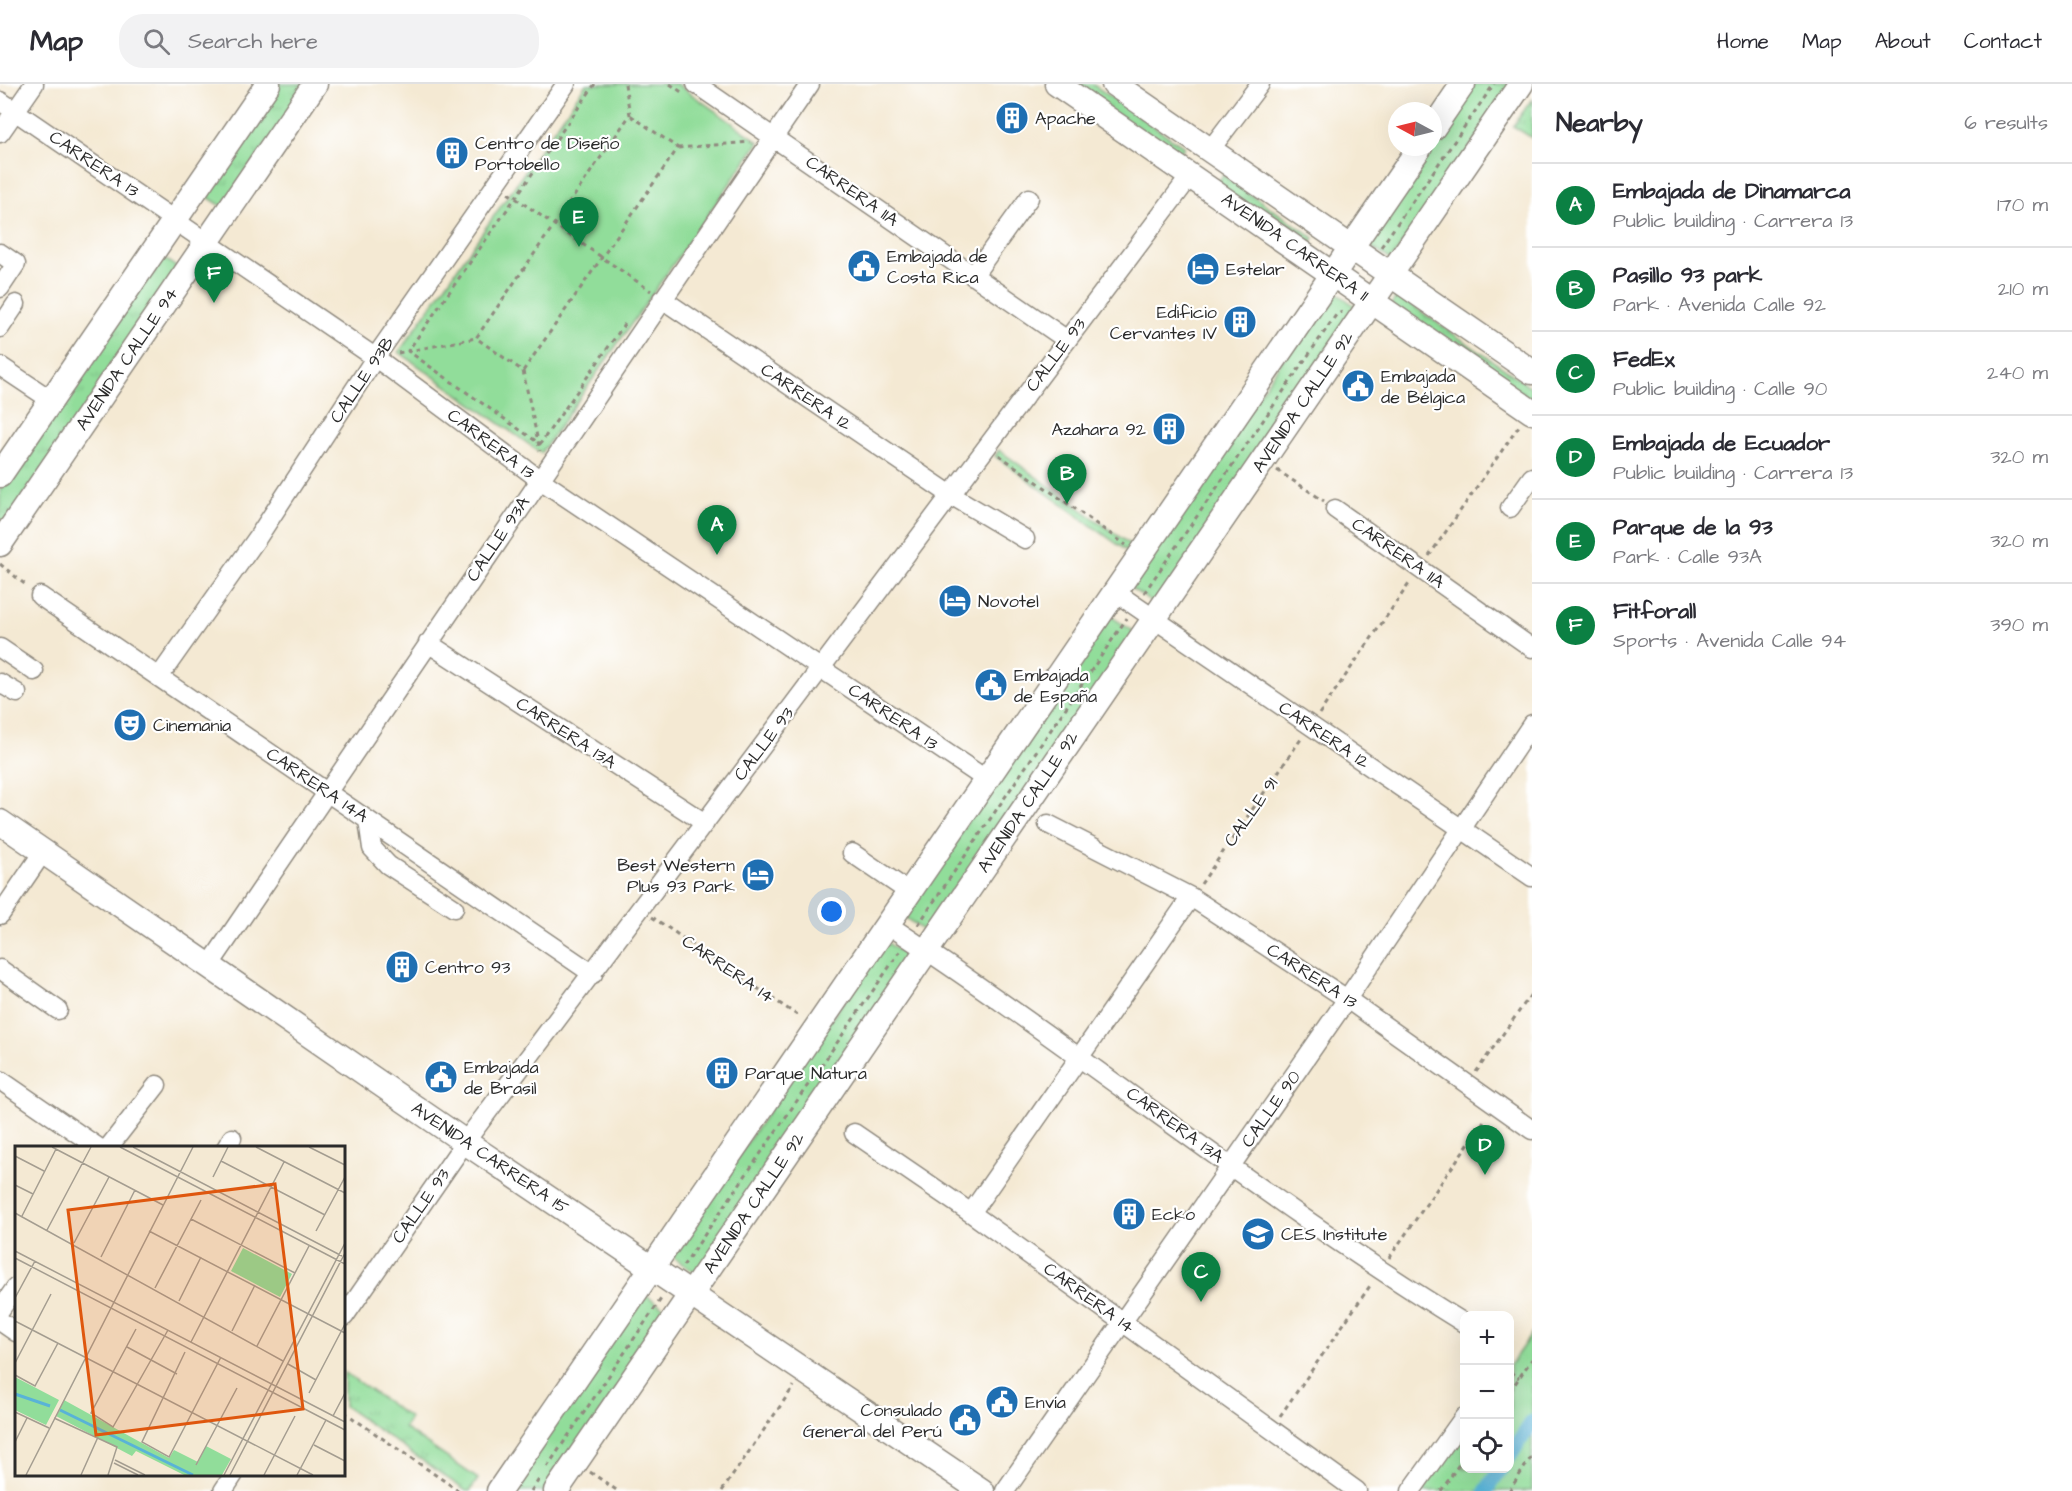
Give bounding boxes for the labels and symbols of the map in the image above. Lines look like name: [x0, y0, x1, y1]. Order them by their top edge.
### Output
building icon: Apache: [994, 100, 1030, 136]
north arrow: [1388, 102, 1442, 156]
place label: Apache: [1035, 106, 1096, 131]
street label: CARRERA 13: [44, 125, 144, 203]
place label: Centro de Diseño Portobello: [475, 131, 620, 177]
building icon: Centro de Diseño Portobello: [434, 135, 470, 171]
street label: CARRERA 11A: [800, 150, 904, 233]
street label: AVENIDA CARRERA 11: [1216, 187, 1374, 307]
pin: E: [560, 198, 598, 247]
place label: Embajada de Costa Rica: [887, 244, 988, 290]
public building icon: Embajada de Costa Rica: [846, 248, 882, 284]
hotel icon: Estelar: [1185, 251, 1221, 287]
pin: F: [194, 254, 234, 303]
place label: Estelar: [1226, 257, 1285, 282]
street label: AVENIDA CALLE 94: [70, 283, 184, 435]
place label: Edificio Cervantes IV: [1110, 300, 1217, 346]
building icon: Edificio Cervantes IV: [1222, 304, 1258, 340]
street label: CALLE 93: [1020, 313, 1092, 397]
street label: AVENIDA CALLE 92: [1246, 326, 1360, 478]
street label: CALLE 93B: [324, 332, 400, 428]
street label: CARRERA 12: [756, 357, 857, 437]
place label: Embajada de Bélgica: [1381, 364, 1465, 411]
public building icon: Embajada de Bélgica: [1340, 368, 1376, 404]
street label: CARRERA 13: [442, 403, 540, 485]
building icon: Azahara 92: [1151, 411, 1187, 447]
place label: Azahara 92: [1051, 417, 1147, 442]
pin: B: [1048, 454, 1086, 504]
street label: CALLE 93A: [460, 491, 536, 587]
pin: A: [698, 506, 736, 555]
street label: CARRERA 11A: [1346, 512, 1450, 595]
hotel icon: Novotel: [937, 583, 973, 619]
place label: Novotel: [978, 589, 1039, 614]
place label: Embajada de España: [1014, 663, 1097, 709]
public building icon: Embajada de España: [973, 667, 1009, 703]
street label: CARRERA 13: [843, 678, 943, 756]
street label: CARRERA 13A: [511, 691, 621, 775]
street label: CARRERA 12: [1274, 695, 1375, 775]
street label: CALLE 93: [728, 702, 800, 786]
theatre icon: Cinemania: [112, 707, 148, 743]
place label: Cinemania: [153, 713, 231, 738]
street label: AVENIDA CALLE 92: [971, 726, 1085, 878]
street label: CARRERA 14A: [261, 742, 373, 829]
street label: CALLE 91: [1218, 772, 1284, 852]
place label: Best Western Plus 93 Park: [617, 853, 735, 899]
hotel icon: Best Western Plus 93 Park: [740, 857, 776, 893]
your location: [817, 897, 846, 926]
street label: CARRERA 14: [677, 929, 779, 1009]
street label: CARRERA 13: [1262, 937, 1362, 1015]
building icon: Centro 93: [384, 949, 420, 985]
place label: Centro 93: [425, 955, 510, 980]
place label: Embajada de Brasil: [464, 1055, 539, 1101]
building icon: Parque Natura: [704, 1055, 740, 1091]
public building icon: Embajada de Brasil: [423, 1059, 459, 1095]
place label: Parque Natura: [745, 1061, 867, 1086]
street label: CALLE 90: [1235, 1066, 1307, 1152]
street label: CARRERA 13A: [1121, 1081, 1229, 1169]
street label: AVENIDA CARRERA 15: [406, 1096, 574, 1220]
pin: D: [1466, 1126, 1504, 1175]
street label: AVENIDA CALLE 92: [697, 1127, 811, 1279]
inset map: [15, 1146, 345, 1476]
street label: CALLE 93: [386, 1163, 456, 1249]
building icon: Ecko: [1111, 1196, 1147, 1232]
place label: Ecko: [1152, 1202, 1195, 1227]
school or university icon: CES Institute: [1240, 1216, 1276, 1252]
place label: CES Institute: [1281, 1222, 1388, 1247]
pin: C: [1182, 1252, 1220, 1302]
street label: CARRERA 14: [1038, 1257, 1140, 1339]
public building icon: Envía: [984, 1384, 1020, 1420]
place label: Envía: [1025, 1390, 1066, 1415]
place label: Consulado General del Perú: [803, 1398, 942, 1444]
public building icon: Consulado General del Perú: [947, 1402, 983, 1438]

